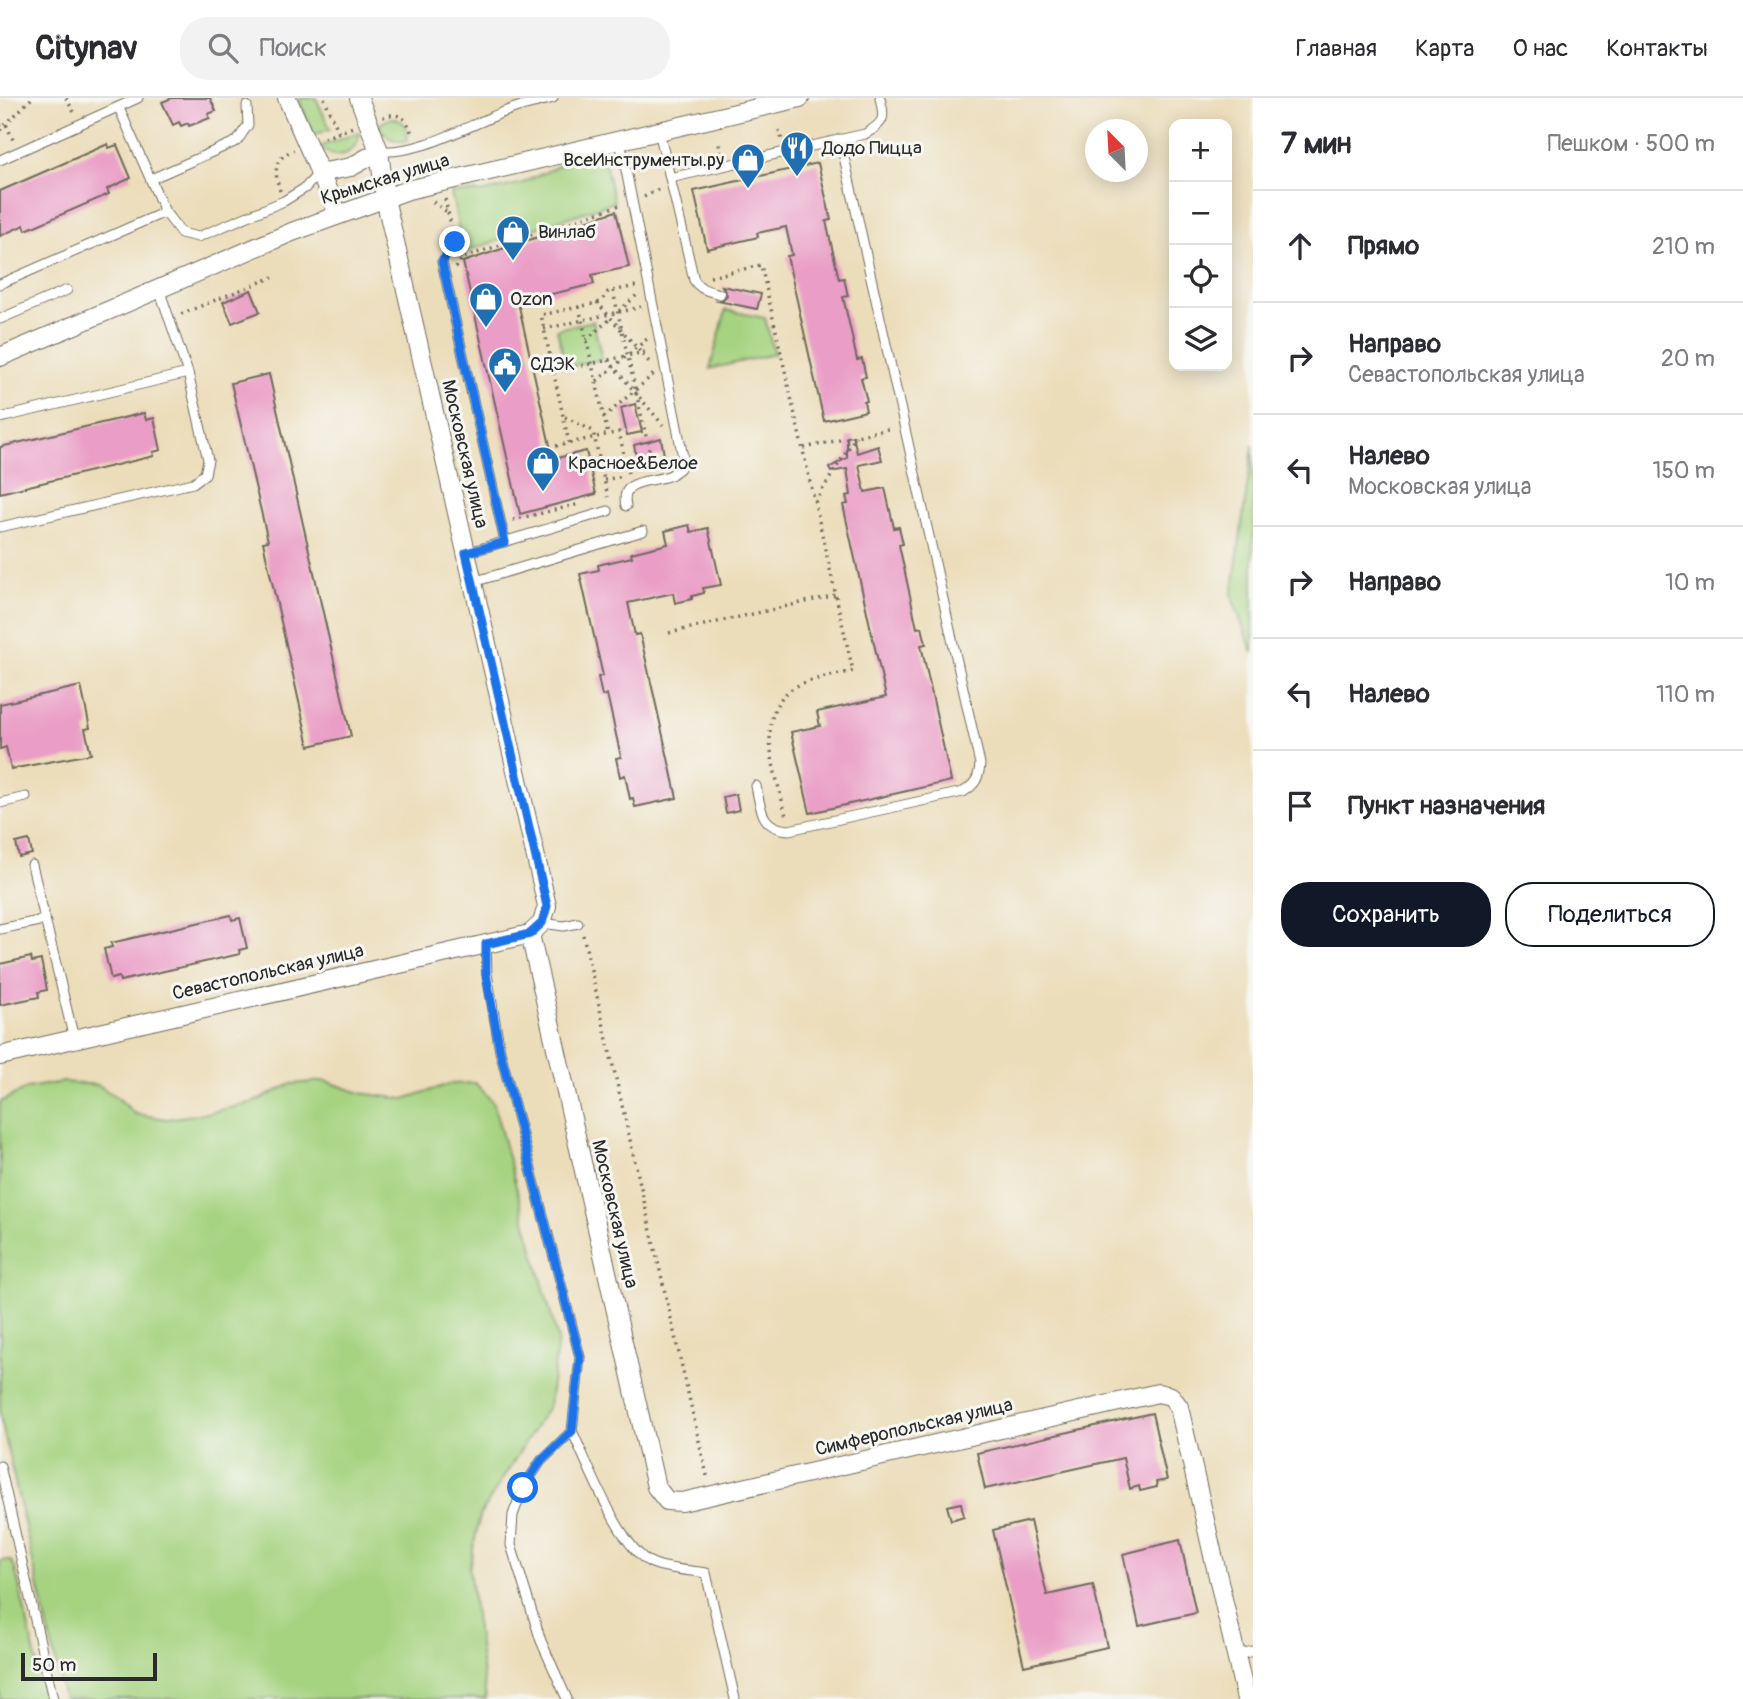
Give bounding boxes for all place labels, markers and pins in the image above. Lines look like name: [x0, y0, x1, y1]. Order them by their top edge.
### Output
restaurant icon: Додо Пицца: [778, 129, 816, 178]
place label: Додо Пицца: [821, 136, 922, 160]
shop icon: ВсеИнструменты.ру: [729, 141, 767, 190]
place label: ВсеИнструменты.ру: [563, 148, 724, 172]
shop icon: Винлаб: [494, 213, 532, 262]
place label: Винлаб: [538, 220, 596, 244]
shop icon: Ozon: [467, 280, 505, 329]
place label: Ozon: [510, 287, 553, 311]
public building icon: СДЭК: [486, 345, 524, 394]
place label: СДЭК: [530, 352, 575, 376]
shop icon: Красное&Белое: [524, 444, 562, 493]
place label: Красное&Белое: [568, 451, 698, 475]

